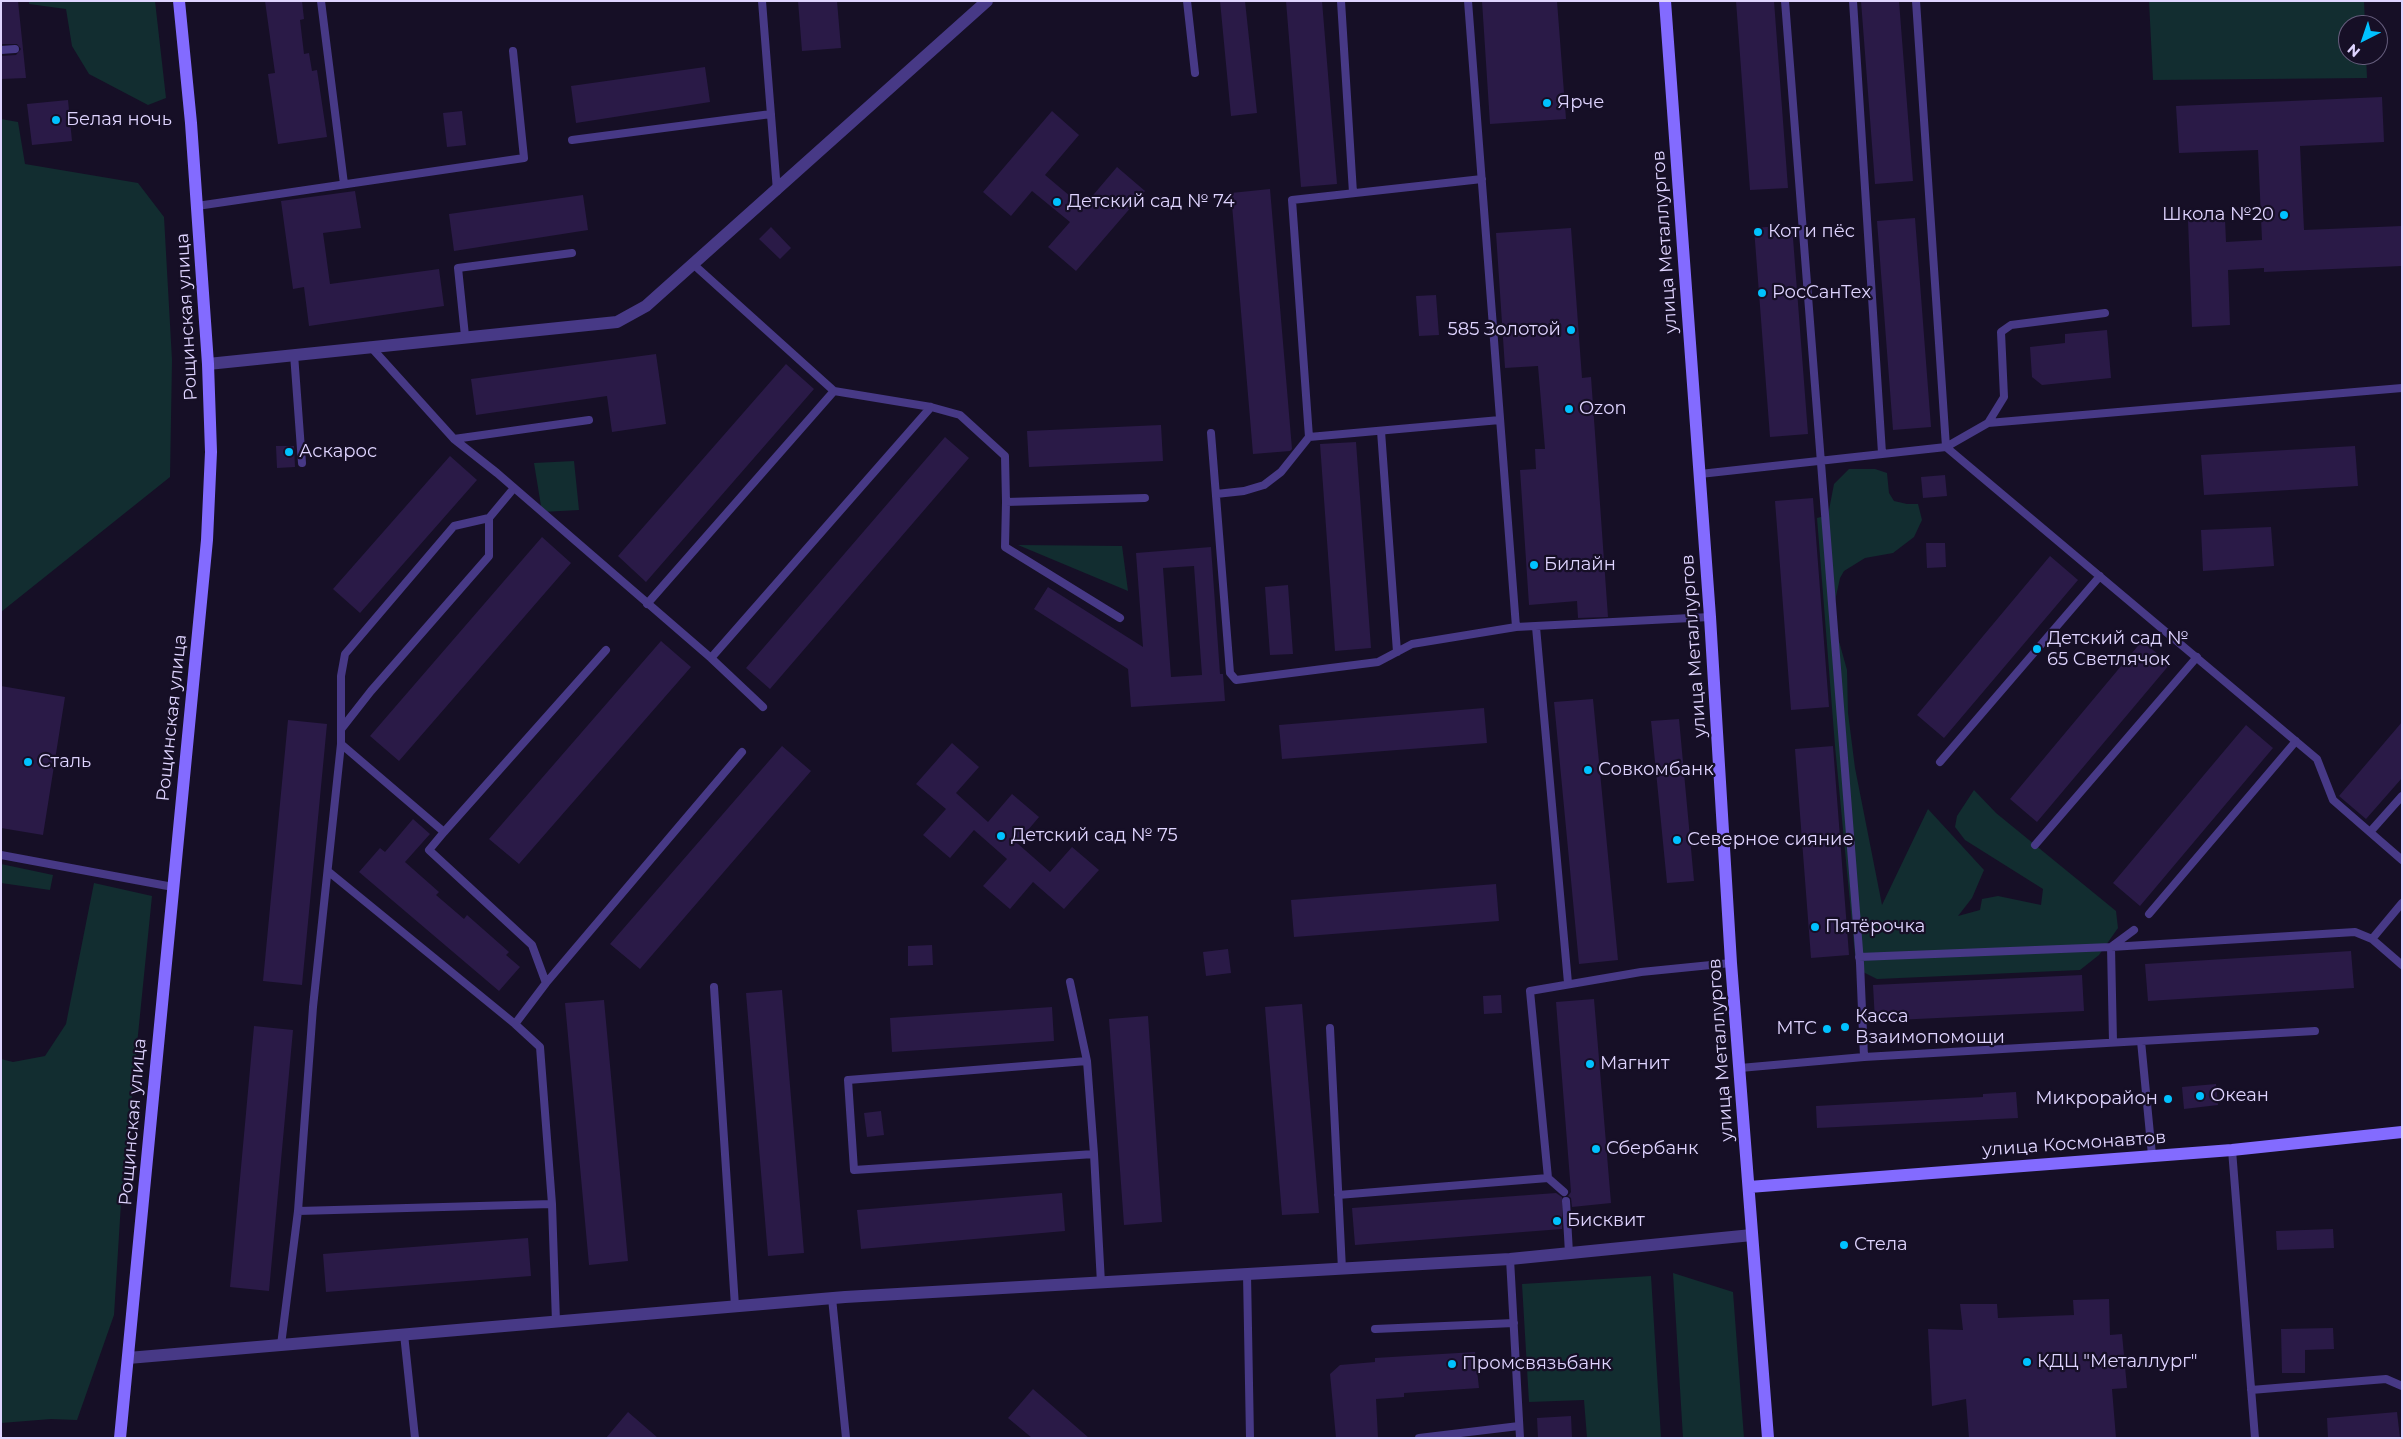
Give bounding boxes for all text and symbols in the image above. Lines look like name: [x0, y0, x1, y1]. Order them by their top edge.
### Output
north arrow: [2338, 15, 2388, 65]
text: N: [2344, 40, 2364, 61]
place label: Ярче: [1557, 92, 1604, 114]
marker: Ярче: [1541, 97, 1553, 109]
place label: Белая ночь: [66, 109, 172, 131]
marker: Белая ночь: [50, 114, 62, 126]
street label: улица Металлургов: [1648, 150, 1682, 334]
place label: Детский сад № 74: [1067, 191, 1235, 213]
marker: Детский сад № 74: [1051, 196, 1063, 208]
place label: Школа №20: [2162, 204, 2274, 226]
marker: Школа №20: [2278, 209, 2290, 221]
place label: Кот и пёс: [1768, 221, 1855, 243]
marker: Кот и пёс: [1752, 226, 1764, 238]
street label: Рощинская улица: [172, 233, 202, 401]
place label: РосСанТех: [1772, 282, 1871, 304]
marker: РосСанТех: [1756, 287, 1768, 299]
place label: 585 Золотой: [1447, 319, 1561, 341]
marker: 585 Золотой: [1565, 324, 1577, 336]
place label: Ozon: [1579, 398, 1627, 420]
marker: Ozon: [1563, 403, 1575, 415]
place label: Аскарос: [299, 441, 377, 463]
marker: Аскарос: [283, 446, 295, 458]
place label: Билайн: [1544, 554, 1616, 576]
street label: улица Металлургов: [1677, 554, 1711, 738]
marker: Билайн: [1528, 559, 1540, 571]
place label: Детский сад № 65 Светлячок: [2047, 628, 2189, 670]
street label: Рощинская улица: [152, 633, 192, 803]
marker: Детский сад № 65 Светлячок: [2031, 643, 2043, 655]
place label: Сталь: [38, 751, 91, 773]
marker: Сталь: [22, 756, 34, 768]
place label: Совкомбанк: [1598, 759, 1714, 781]
marker: Совкомбанк: [1582, 764, 1594, 776]
place label: Детский сад № 75: [1011, 825, 1178, 847]
place label: Северное сияние: [1687, 829, 1854, 851]
marker: Детский сад № 75: [995, 830, 1007, 842]
marker: Северное сияние: [1671, 834, 1683, 846]
place label: Пятёрочка: [1825, 916, 1925, 938]
marker: Пятёрочка: [1809, 921, 1821, 933]
street label: улица Металлургов: [1704, 958, 1738, 1142]
place label: Касса Взаимопомощи: [1855, 1006, 2005, 1048]
place label: МТС: [1776, 1018, 1817, 1040]
marker: Касса Взаимопомощи: [1839, 1021, 1851, 1033]
marker: МТС: [1821, 1023, 1833, 1035]
street label: Рощинская улица: [115, 1037, 151, 1207]
place label: Магнит: [1600, 1053, 1669, 1075]
marker: Магнит: [1584, 1058, 1596, 1070]
place label: Океан: [2210, 1085, 2269, 1107]
place label: Микрорайон: [2035, 1088, 2158, 1110]
marker: Океан: [2194, 1090, 2206, 1102]
marker: Микрорайон: [2162, 1093, 2174, 1105]
street label: улица Космонавтов: [1981, 1127, 2167, 1161]
place label: Сбербанк: [1606, 1138, 1698, 1160]
marker: Сбербанк: [1590, 1143, 1602, 1155]
place label: Бисквит: [1567, 1210, 1645, 1232]
marker: Бисквит: [1551, 1215, 1563, 1227]
place label: Стела: [1854, 1234, 1907, 1256]
marker: Стела: [1838, 1239, 1850, 1251]
place label: КДЦ "Металлург": [2037, 1351, 2198, 1373]
place label: Промсвязьбанк: [1462, 1353, 1612, 1375]
marker: КДЦ "Металлург": [2021, 1356, 2033, 1368]
marker: Промсвязьбанк: [1446, 1358, 1458, 1370]

